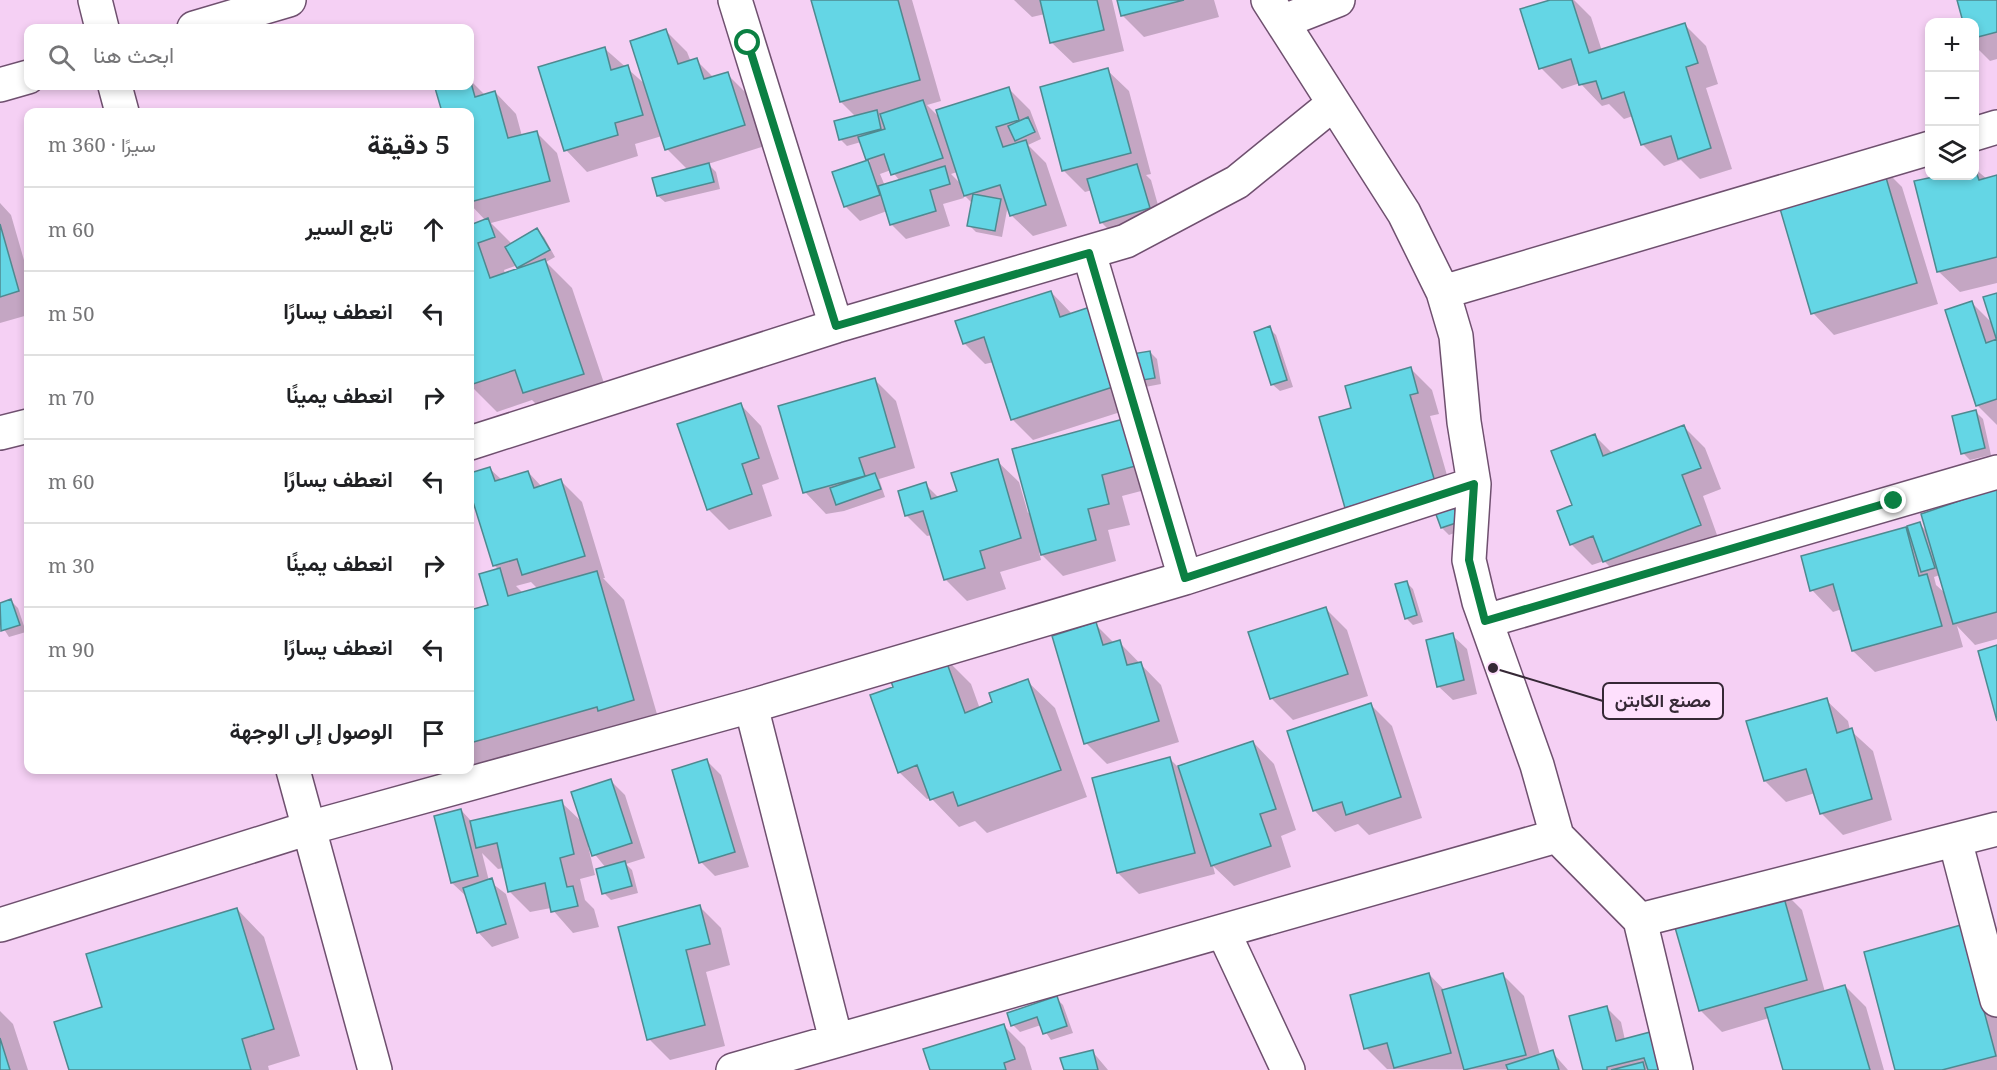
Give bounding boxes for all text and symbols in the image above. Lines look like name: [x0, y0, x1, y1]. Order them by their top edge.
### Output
map controls: [1925, 18, 1979, 180]
button: +: [1925, 18, 1979, 72]
search box: [24, 24, 474, 90]
route start: [734, 29, 760, 55]
text: ابحث هنا: [93, 39, 174, 69]
icon: search: [45, 41, 78, 74]
button: −: [1925, 72, 1979, 126]
text: 5 دقيقة: [367, 126, 450, 162]
button: layers: [1925, 126, 1979, 180]
text: سيرًا · 360 m: [48, 131, 156, 158]
text: تابع السير: [305, 211, 393, 241]
icon: ahead: [417, 213, 450, 246]
text: 60 m: [48, 216, 94, 243]
text: انعطف يسارًا: [283, 295, 393, 325]
icon: left: [417, 297, 450, 330]
text: 50 m: [48, 300, 94, 327]
text: انعطف يمينًا: [286, 379, 393, 409]
icon: right: [417, 381, 450, 414]
text: 70 m: [48, 384, 94, 411]
text: انعطف يسارًا: [283, 463, 393, 493]
icon: left: [417, 465, 450, 498]
text: 60 m: [48, 468, 94, 495]
route end: [1880, 487, 1906, 513]
text: انعطف يمينًا: [286, 547, 393, 577]
icon: right: [417, 549, 450, 582]
text: 30 m: [48, 552, 94, 579]
text: انعطف يسارًا: [283, 631, 393, 661]
icon: left: [417, 633, 450, 666]
text: 90 m: [48, 636, 94, 663]
callout: مصنع الكابتن: [1603, 683, 1723, 719]
text: مصنع الكابتن: [1615, 688, 1711, 713]
text: الوصول إلى الوجهة: [229, 715, 393, 745]
icon: arrive: [417, 717, 450, 750]

